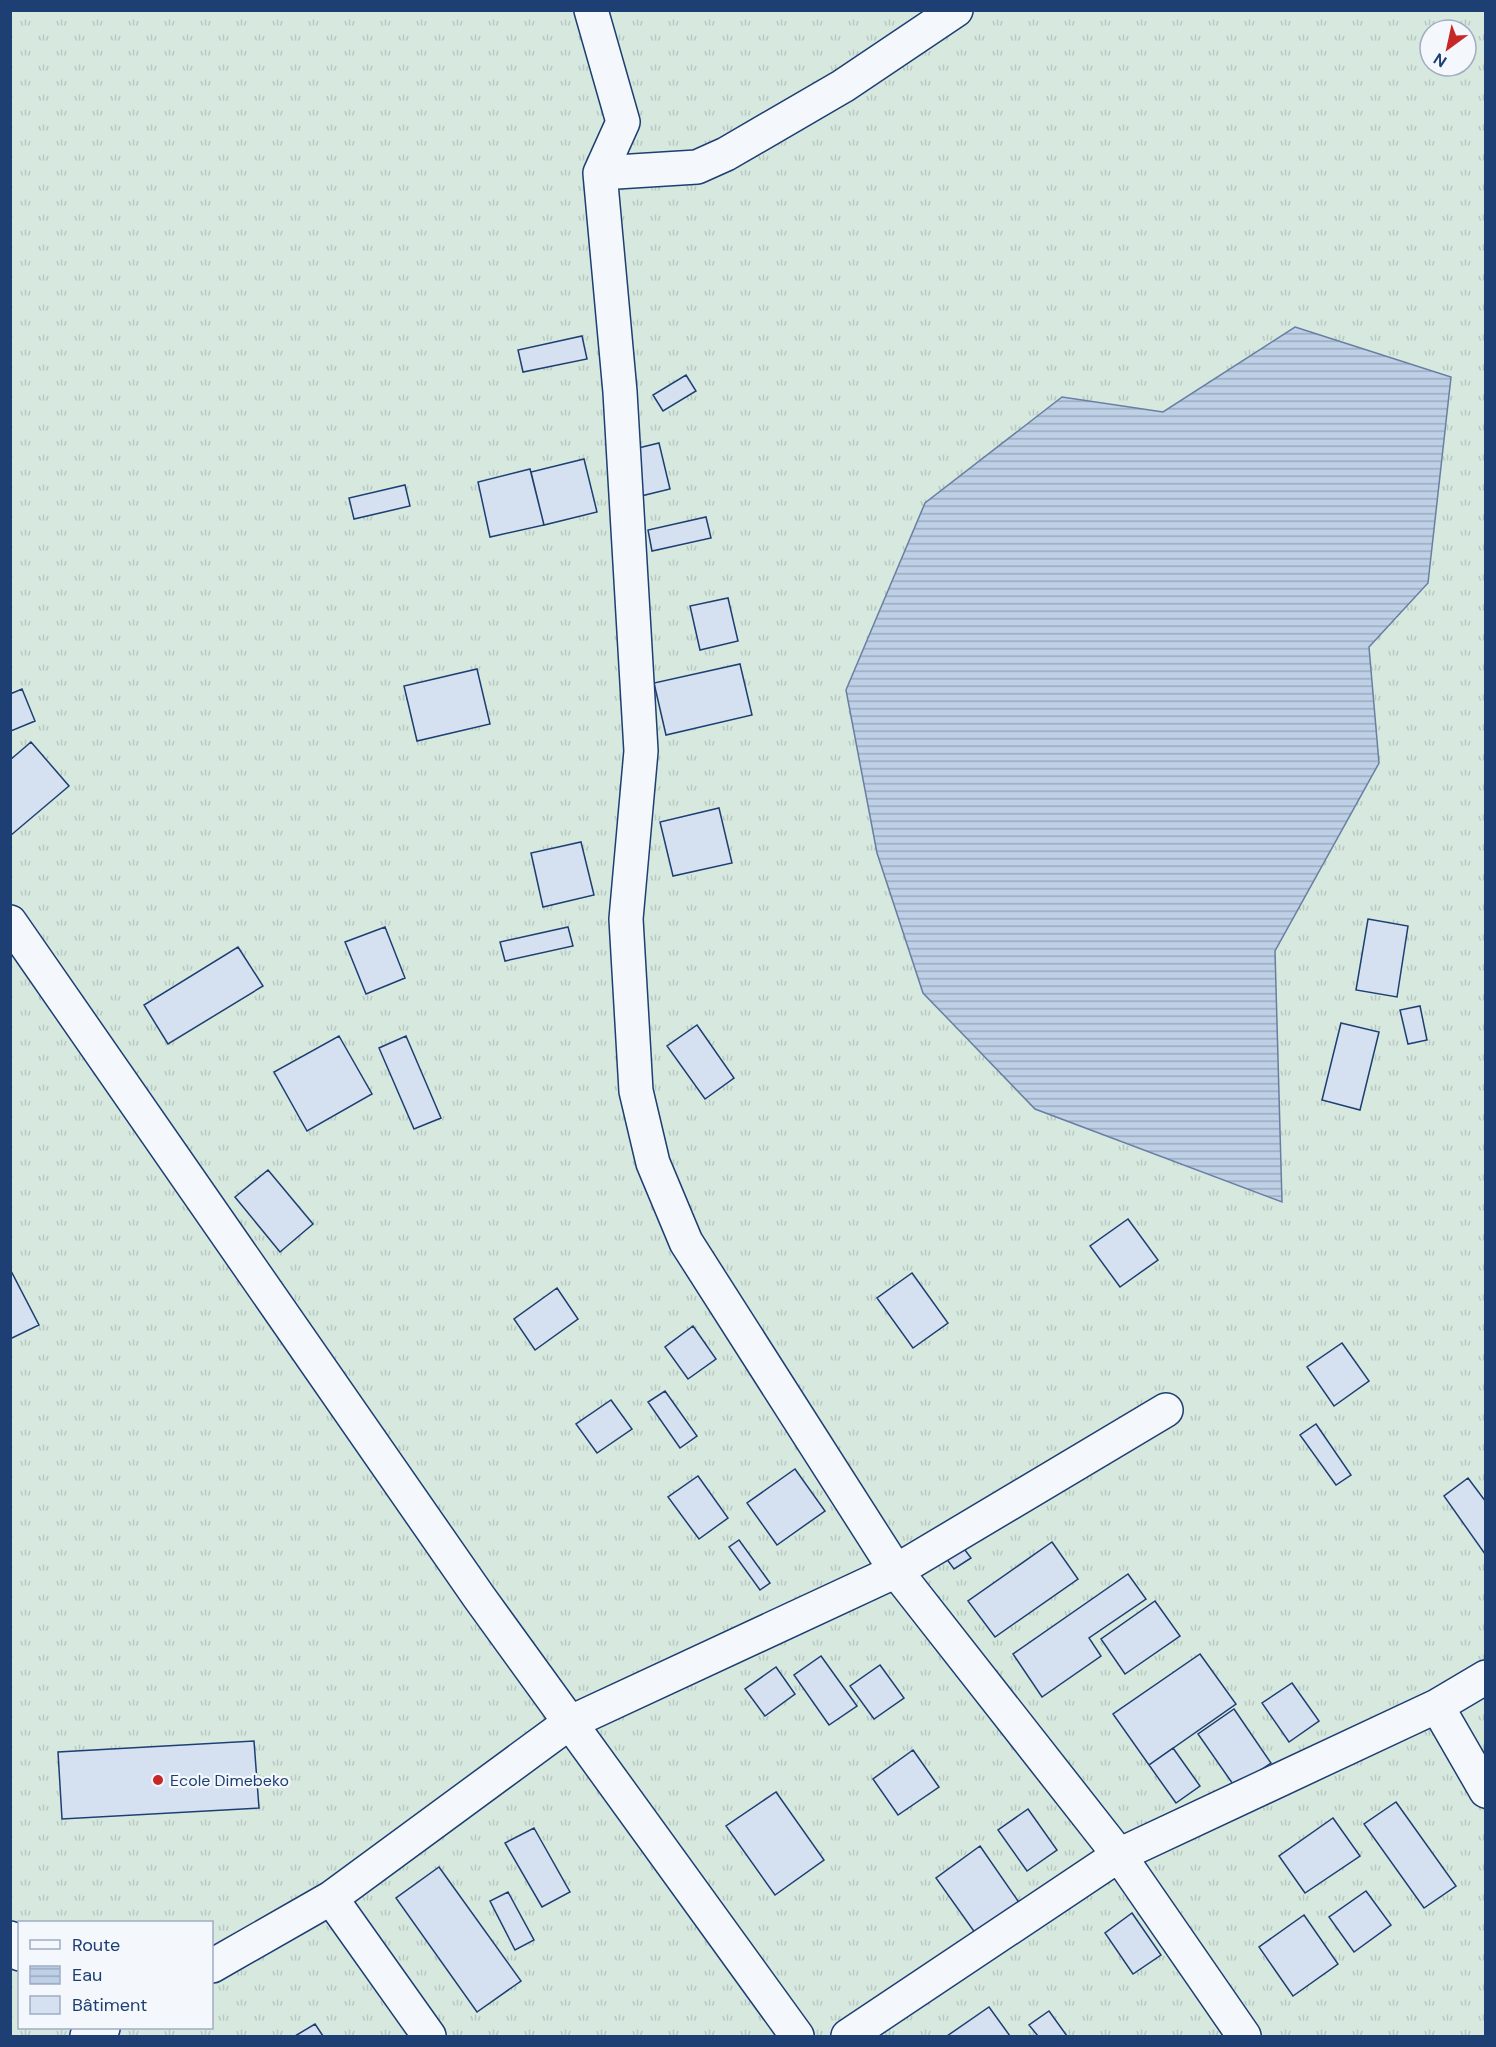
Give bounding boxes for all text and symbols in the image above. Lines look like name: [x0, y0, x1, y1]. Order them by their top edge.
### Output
north arrow: [1418, 18, 1478, 78]
text: N: [1429, 48, 1451, 72]
place label: Ecole Dimebeko: [170, 1770, 289, 1791]
marker: Ecole Dimebeko: [151, 1773, 165, 1787]
legend: [18, 1921, 213, 2029]
text: Route: [72, 1933, 120, 1957]
text: Eau: [72, 1963, 102, 1987]
text: Bâtiment: [72, 1993, 147, 2017]

